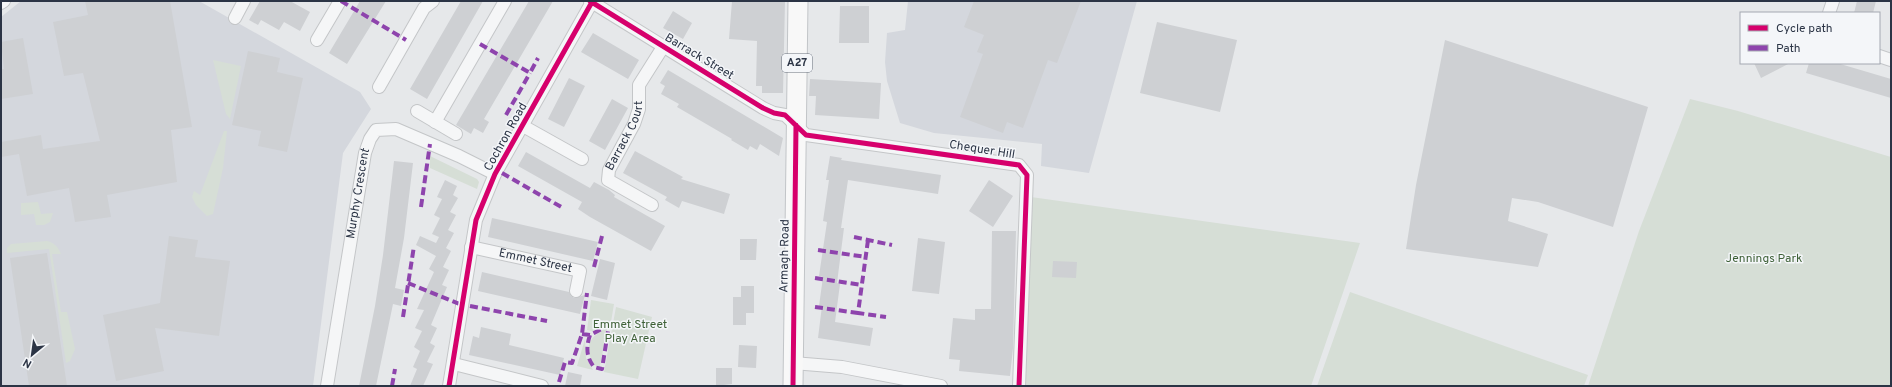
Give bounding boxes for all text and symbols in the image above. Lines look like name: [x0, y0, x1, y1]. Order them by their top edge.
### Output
legend: [1740, 12, 1880, 64]
text: Cycle path: [1776, 21, 1833, 37]
street label: Barrack Street: [661, 30, 737, 84]
text: Path: [1776, 41, 1801, 57]
road number: A27: [782, 54, 812, 72]
street label: Cochron Road: [481, 100, 531, 174]
street label: Barrack Court: [602, 101, 647, 174]
street label: Chequer Hill: [948, 137, 1016, 163]
street label: Murphy Crescent: [343, 146, 374, 240]
street label: Armagh Road: [776, 219, 794, 293]
street label: Emmet Street: [497, 245, 574, 277]
park label: Jennings Park: [1726, 251, 1802, 267]
park label: Emmet Street Play Area: [593, 317, 667, 347]
north arrow: [12, 335, 52, 375]
text: N: [21, 355, 34, 371]

